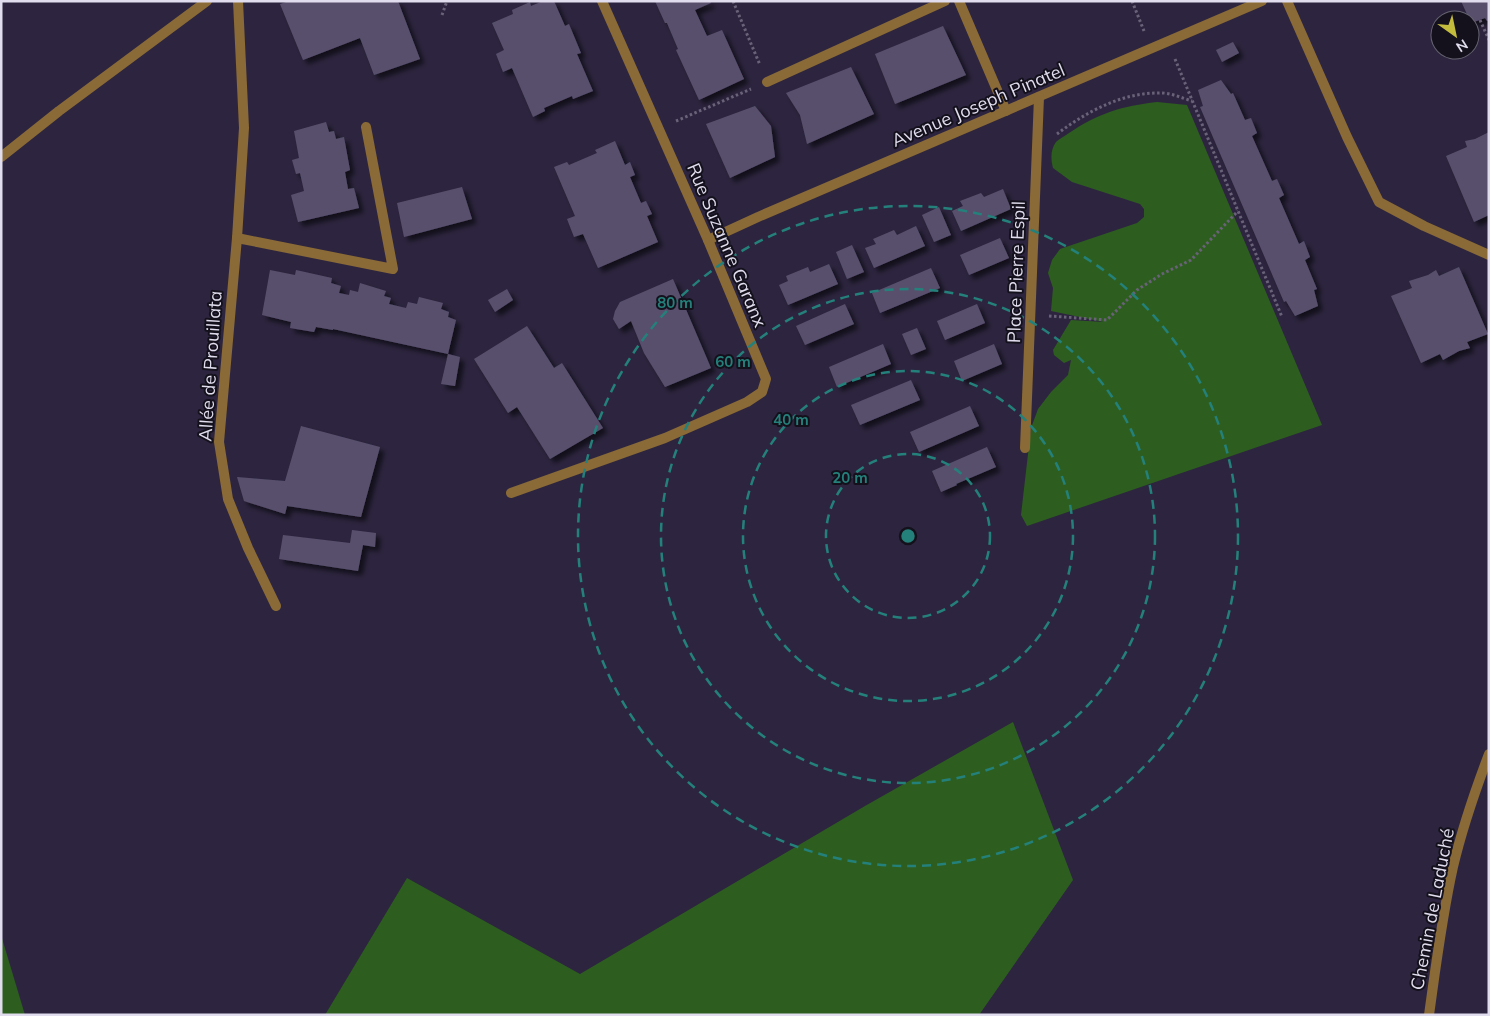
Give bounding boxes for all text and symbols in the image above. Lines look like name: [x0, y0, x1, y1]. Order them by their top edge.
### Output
north arrow: [1430, 10, 1480, 60]
text: N: [1453, 35, 1471, 56]
street label: Avenue Joseph Pinatel: [888, 58, 1068, 152]
street label: Rue Suzanne Garanx: [682, 160, 772, 331]
street label: Place Pierre Espil: [1002, 201, 1030, 343]
street label: Allée de Prouillata: [193, 290, 227, 442]
text: 80 m: [657, 293, 693, 312]
text: 60 m: [715, 352, 751, 371]
text: 40 m: [773, 410, 809, 429]
text: 20 m: [832, 468, 868, 487]
centre of rings: [899, 527, 917, 545]
street label: Chemin de Laduché: [1405, 826, 1459, 992]

